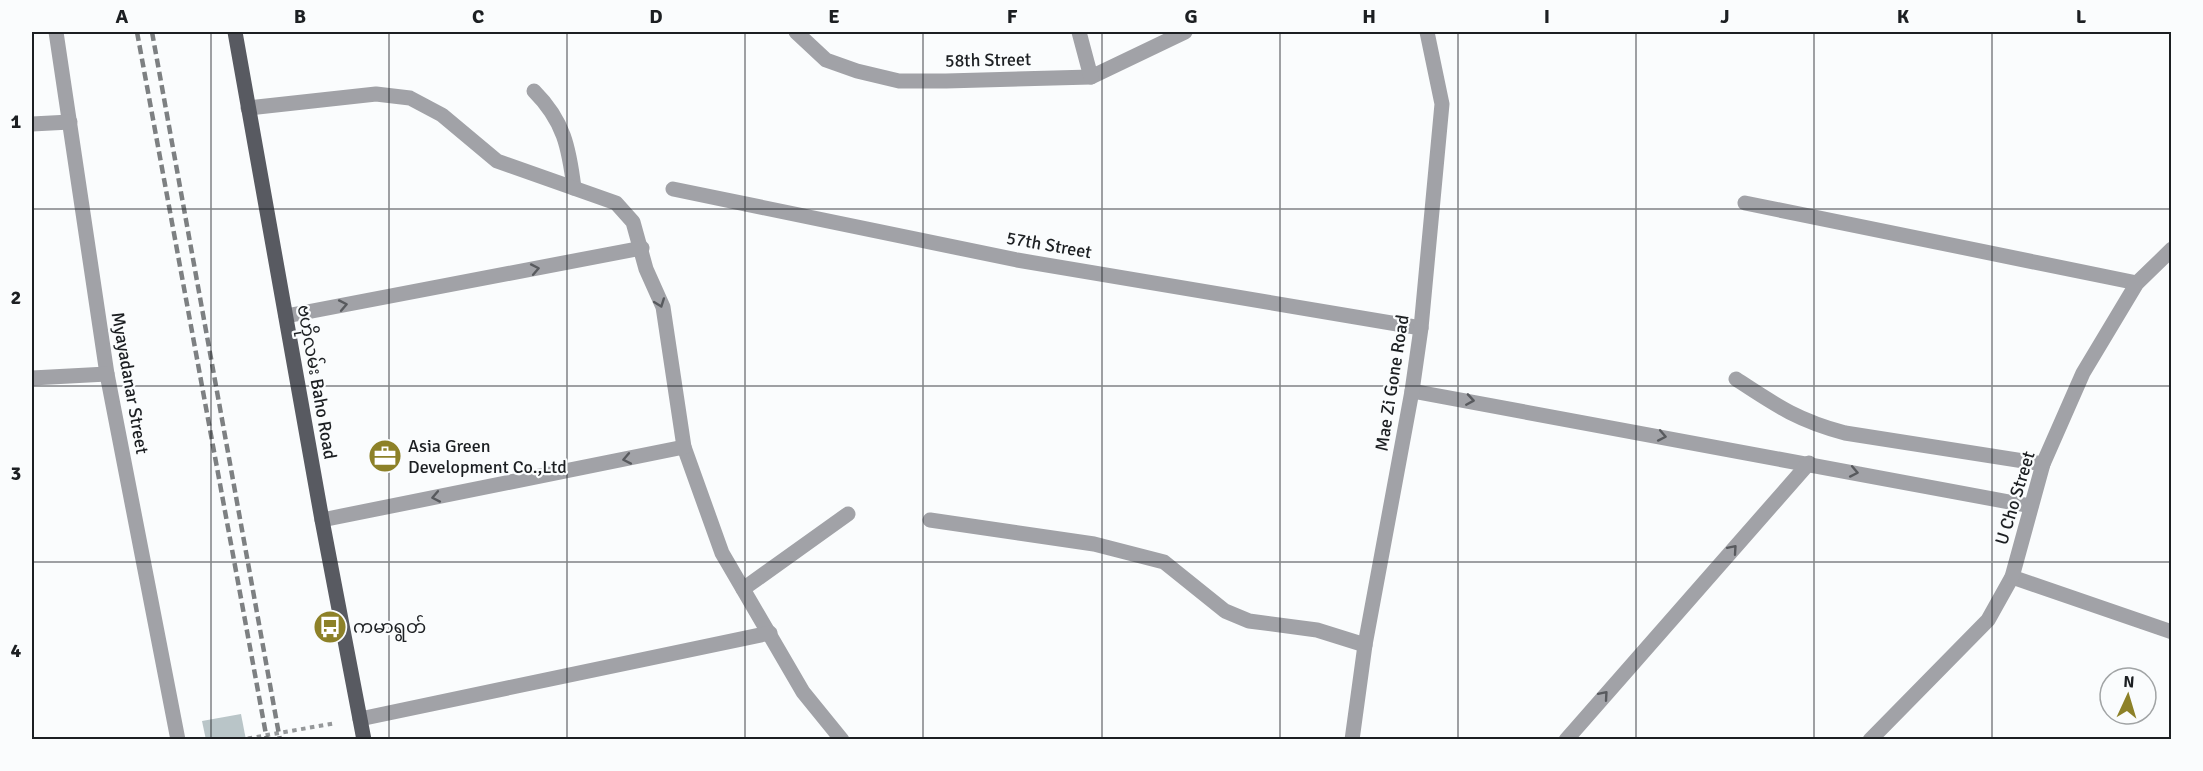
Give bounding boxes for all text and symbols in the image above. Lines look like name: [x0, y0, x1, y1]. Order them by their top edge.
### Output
text: A: [116, 4, 129, 29]
text: B: [294, 4, 306, 29]
text: C: [472, 4, 484, 29]
text: D: [649, 4, 663, 29]
text: E: [828, 4, 840, 29]
text: F: [1007, 4, 1018, 29]
text: G: [1184, 4, 1198, 29]
text: H: [1362, 4, 1376, 29]
text: I: [1544, 4, 1550, 29]
text: J: [1720, 4, 1730, 29]
text: K: [1897, 4, 1910, 29]
text: L: [2076, 4, 2087, 29]
street label: 58th Street: [945, 48, 1031, 72]
text: 1: [11, 109, 22, 134]
street label: 57th Street: [1005, 227, 1093, 263]
one-way arrow: [530, 263, 540, 276]
text: 2: [11, 285, 21, 310]
one-way arrow: [653, 297, 666, 308]
one-way arrow: [338, 299, 348, 312]
street label: ဗဟိုလမ်း Baho Road: [289, 302, 344, 462]
street label: Myayadanar Street: [107, 310, 153, 456]
street label: Mae Zi Gone Road: [1370, 313, 1414, 453]
one-way arrow: [1465, 393, 1475, 406]
one-way arrow: [1657, 429, 1667, 442]
place label: Asia Green Development Co.,Ltd: [408, 435, 567, 478]
office icon: Asia Green Development Co.,Ltd: [367, 438, 403, 474]
street label: U Cho Street: [1990, 448, 2040, 548]
one-way arrow: [622, 452, 632, 465]
text: 3: [11, 461, 21, 486]
one-way arrow: [1848, 465, 1858, 478]
one-way arrow: [431, 490, 441, 503]
one-way arrow: [1726, 545, 1737, 556]
bus stop icon: ကမာရွတ်: [312, 609, 348, 645]
place label: ကမာရွတ်: [353, 614, 426, 642]
text: 4: [11, 638, 22, 663]
north arrow: [2098, 666, 2158, 726]
text: N: [2123, 672, 2135, 692]
one-way arrow: [1597, 691, 1608, 702]

